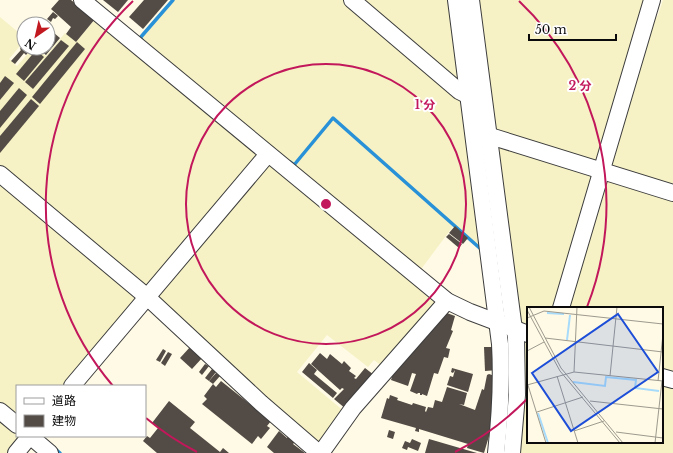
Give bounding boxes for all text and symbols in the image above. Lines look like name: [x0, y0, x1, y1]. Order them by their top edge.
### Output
north arrow: [16, 16, 56, 56]
scale bar: [529, 16, 616, 42]
text: 50 m: [535, 22, 567, 37]
text: N: [22, 35, 39, 53]
text: 2 分: [568, 78, 592, 93]
text: 1 分: [415, 97, 435, 112]
centre of rings: [319, 197, 333, 211]
inset map: [527, 307, 663, 443]
legend: [16, 385, 146, 437]
text: 道路: [52, 393, 76, 408]
text: 建物: [52, 413, 76, 428]

